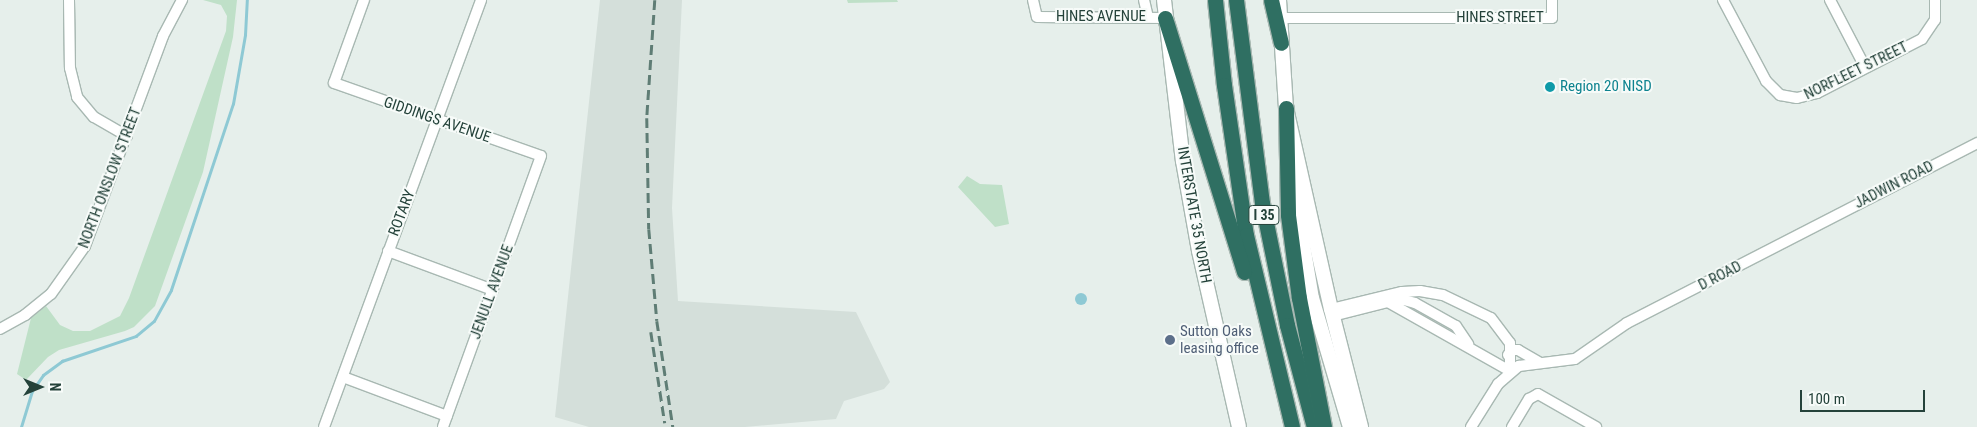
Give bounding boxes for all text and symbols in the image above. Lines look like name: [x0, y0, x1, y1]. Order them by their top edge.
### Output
street label: HINES AVENUE: [1056, 8, 1146, 26]
street label: HINES STREET: [1456, 9, 1544, 27]
street label: NORFLEET STREET: [1801, 38, 1911, 104]
place label: Region 20 NISD: [1560, 78, 1652, 96]
marker: Region 20 NISD: [1544, 81, 1556, 93]
street label: GIDDINGS AVENUE: [381, 93, 493, 147]
street label: NORTH ONSLOW STREET: [75, 105, 145, 251]
street label: INTERSTATE 35 NORTH: [1173, 145, 1215, 285]
street label: JADWIN ROAD: [1851, 157, 1937, 213]
street label: ROTARY: [385, 187, 419, 239]
road number: I 35: [1248, 204, 1280, 226]
street label: JENULL AVENUE: [467, 242, 517, 342]
street label: D ROAD: [1695, 258, 1745, 294]
place label: Sutton Oaks leasing office: [1180, 322, 1259, 357]
marker: Sutton Oaks leasing office: [1164, 334, 1176, 346]
north arrow: [15, 362, 65, 412]
scale bar: [1802, 380, 1927, 412]
text: N: [47, 383, 63, 391]
text: 100 m: [1808, 390, 1845, 408]

